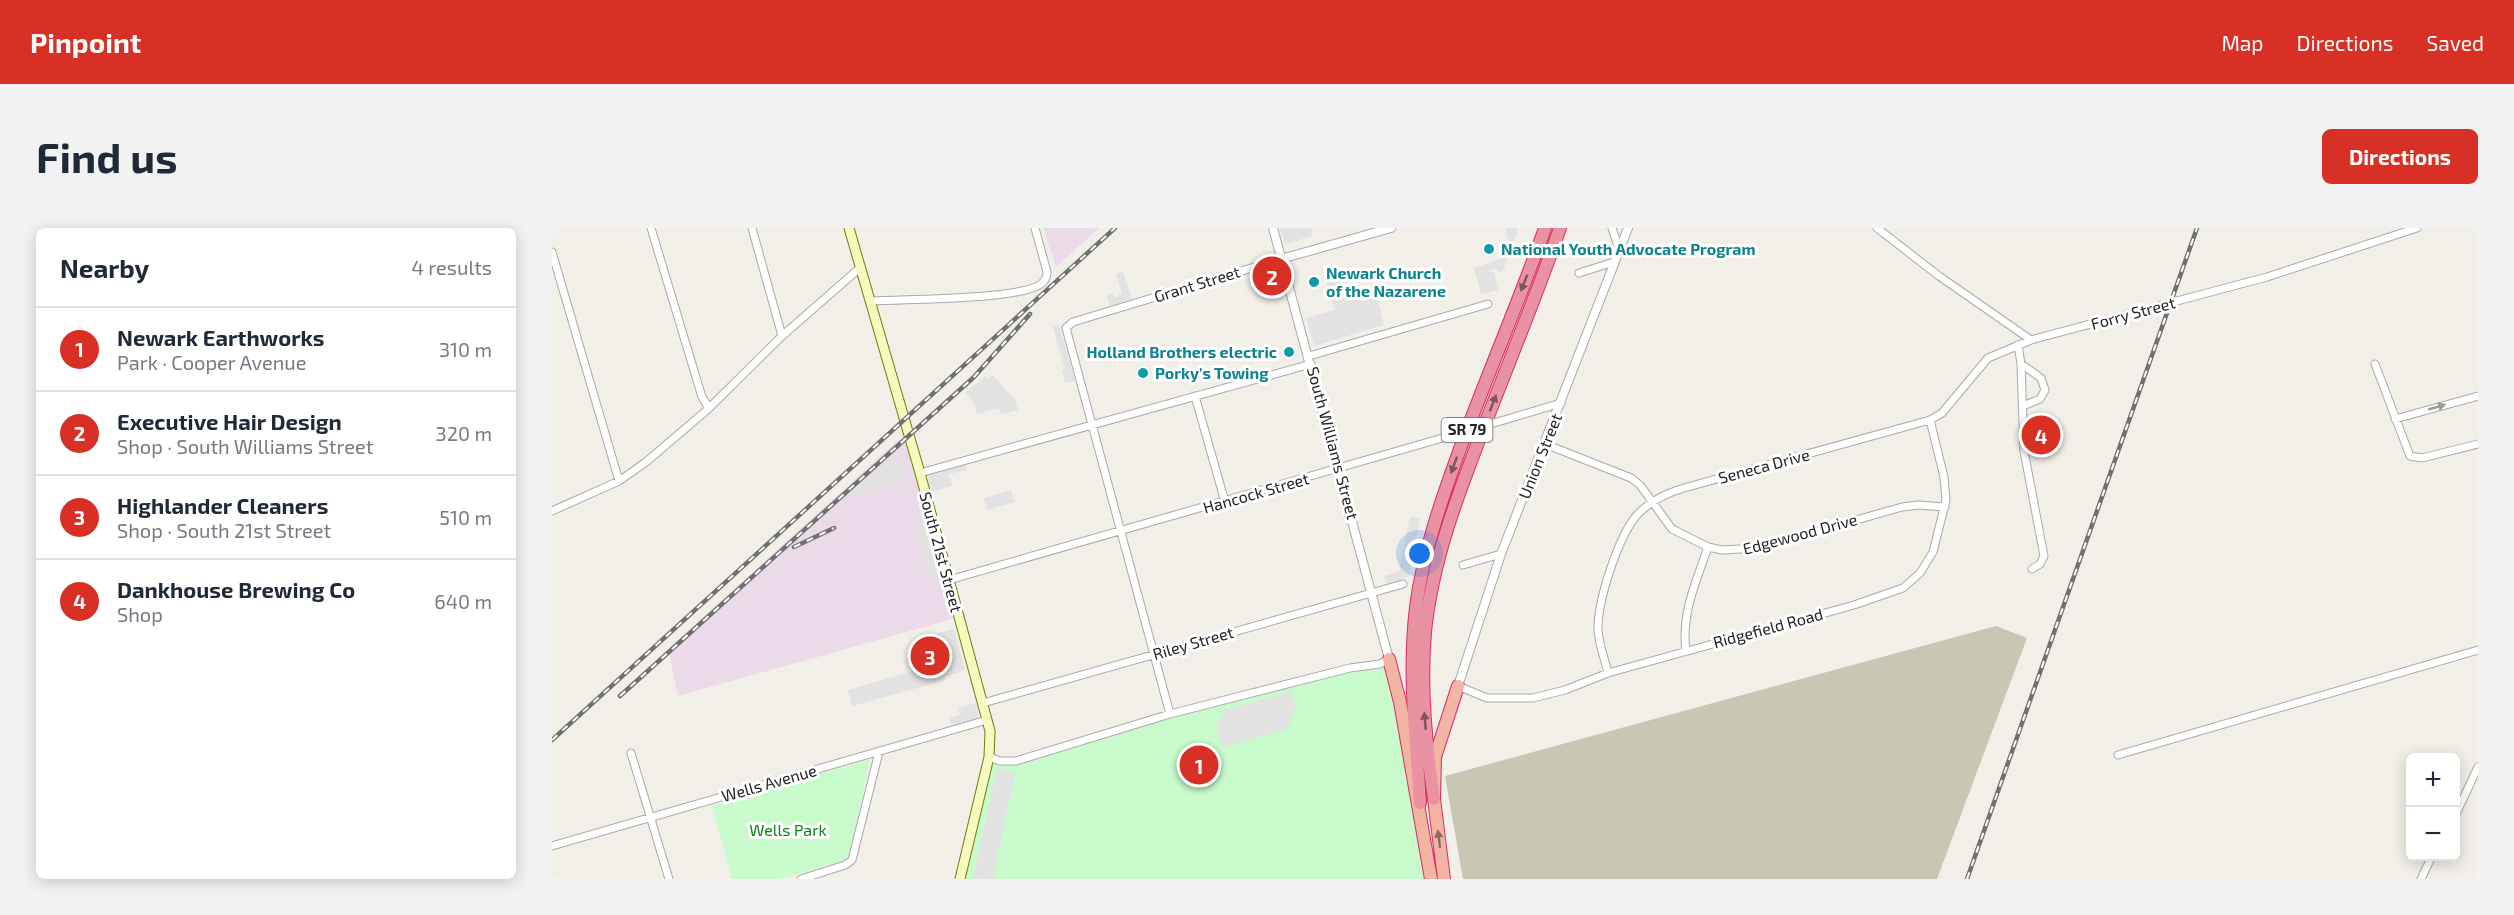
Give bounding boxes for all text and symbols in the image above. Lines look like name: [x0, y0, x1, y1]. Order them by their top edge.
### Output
text: Pinpoint: [30, 25, 141, 59]
text: Map: [2221, 30, 2264, 55]
text: Directions: [2297, 30, 2393, 55]
text: Saved: [2426, 30, 2484, 55]
button: Directions: [2322, 129, 2478, 184]
text: Find us: [36, 131, 178, 181]
place label: National Youth Advocate Program: [1501, 239, 1756, 258]
marker: National Youth Advocate Program: [1482, 242, 1496, 256]
text: Nearby: [60, 252, 149, 283]
pin: 2: [1252, 254, 1292, 298]
text: 4 results: [412, 255, 492, 279]
street label: Grant Street: [1152, 261, 1242, 306]
place label: Newark Church of the Nazarene: [1326, 263, 1446, 300]
one-way arrow: [1519, 274, 1529, 292]
marker: Newark Church of the Nazarene: [1307, 275, 1321, 289]
street label: Forry Street: [2089, 292, 2177, 333]
text: Newark Earthworks: [117, 324, 325, 350]
text: 1: [75, 337, 84, 361]
text: 310 m: [439, 337, 492, 361]
place label: Holland Brothers electric: [1087, 342, 1277, 361]
marker: Holland Brothers electric: [1282, 345, 1296, 359]
text: Park · Cooper Avenue: [117, 350, 306, 374]
place label: Porky's Towing: [1155, 363, 1269, 383]
street label: South Williams Street: [1304, 364, 1363, 521]
marker: Porky's Towing: [1136, 366, 1150, 380]
one-way arrow: [1489, 394, 1498, 412]
one-way arrow: [2428, 402, 2446, 411]
text: Executive Hair Design: [117, 408, 342, 434]
street label: Union Street: [1514, 410, 1565, 501]
pin: 4: [2022, 412, 2060, 458]
road number: SR 79: [1442, 418, 1492, 442]
text: 2: [74, 421, 85, 445]
text: 320 m: [436, 421, 492, 445]
text: Shop · South Williams Street: [117, 434, 373, 458]
street label: Seneca Drive: [1716, 444, 1812, 487]
one-way arrow: [1449, 456, 1459, 474]
street label: Hancock Street: [1201, 468, 1311, 517]
street label: South 21st Street: [916, 490, 967, 614]
text: Highlander Cleaners: [117, 492, 328, 518]
text: 3: [74, 505, 85, 529]
text: 510 m: [439, 505, 492, 529]
street label: Edgewood Drive: [1741, 509, 1859, 558]
text: Shop · South 21st Street: [117, 518, 331, 542]
your location: [1405, 539, 1434, 568]
text: Dankhouse Brewing Co: [117, 576, 355, 602]
text: 4: [73, 589, 86, 613]
text: 640 m: [434, 589, 492, 613]
text: Shop: [117, 602, 163, 626]
street label: Ridgefield Road: [1711, 604, 1825, 651]
street label: Riley Street: [1150, 622, 1236, 663]
pin: 3: [910, 634, 950, 678]
one-way arrow: [1420, 711, 1430, 730]
pin: 1: [1180, 742, 1218, 788]
map controls: [2406, 753, 2460, 861]
button: +: [2406, 753, 2460, 807]
street label: Wells Avenue: [719, 760, 819, 805]
button: −: [2406, 807, 2460, 861]
park label: Wells Park: [749, 820, 827, 839]
one-way arrow: [1434, 830, 1444, 849]

